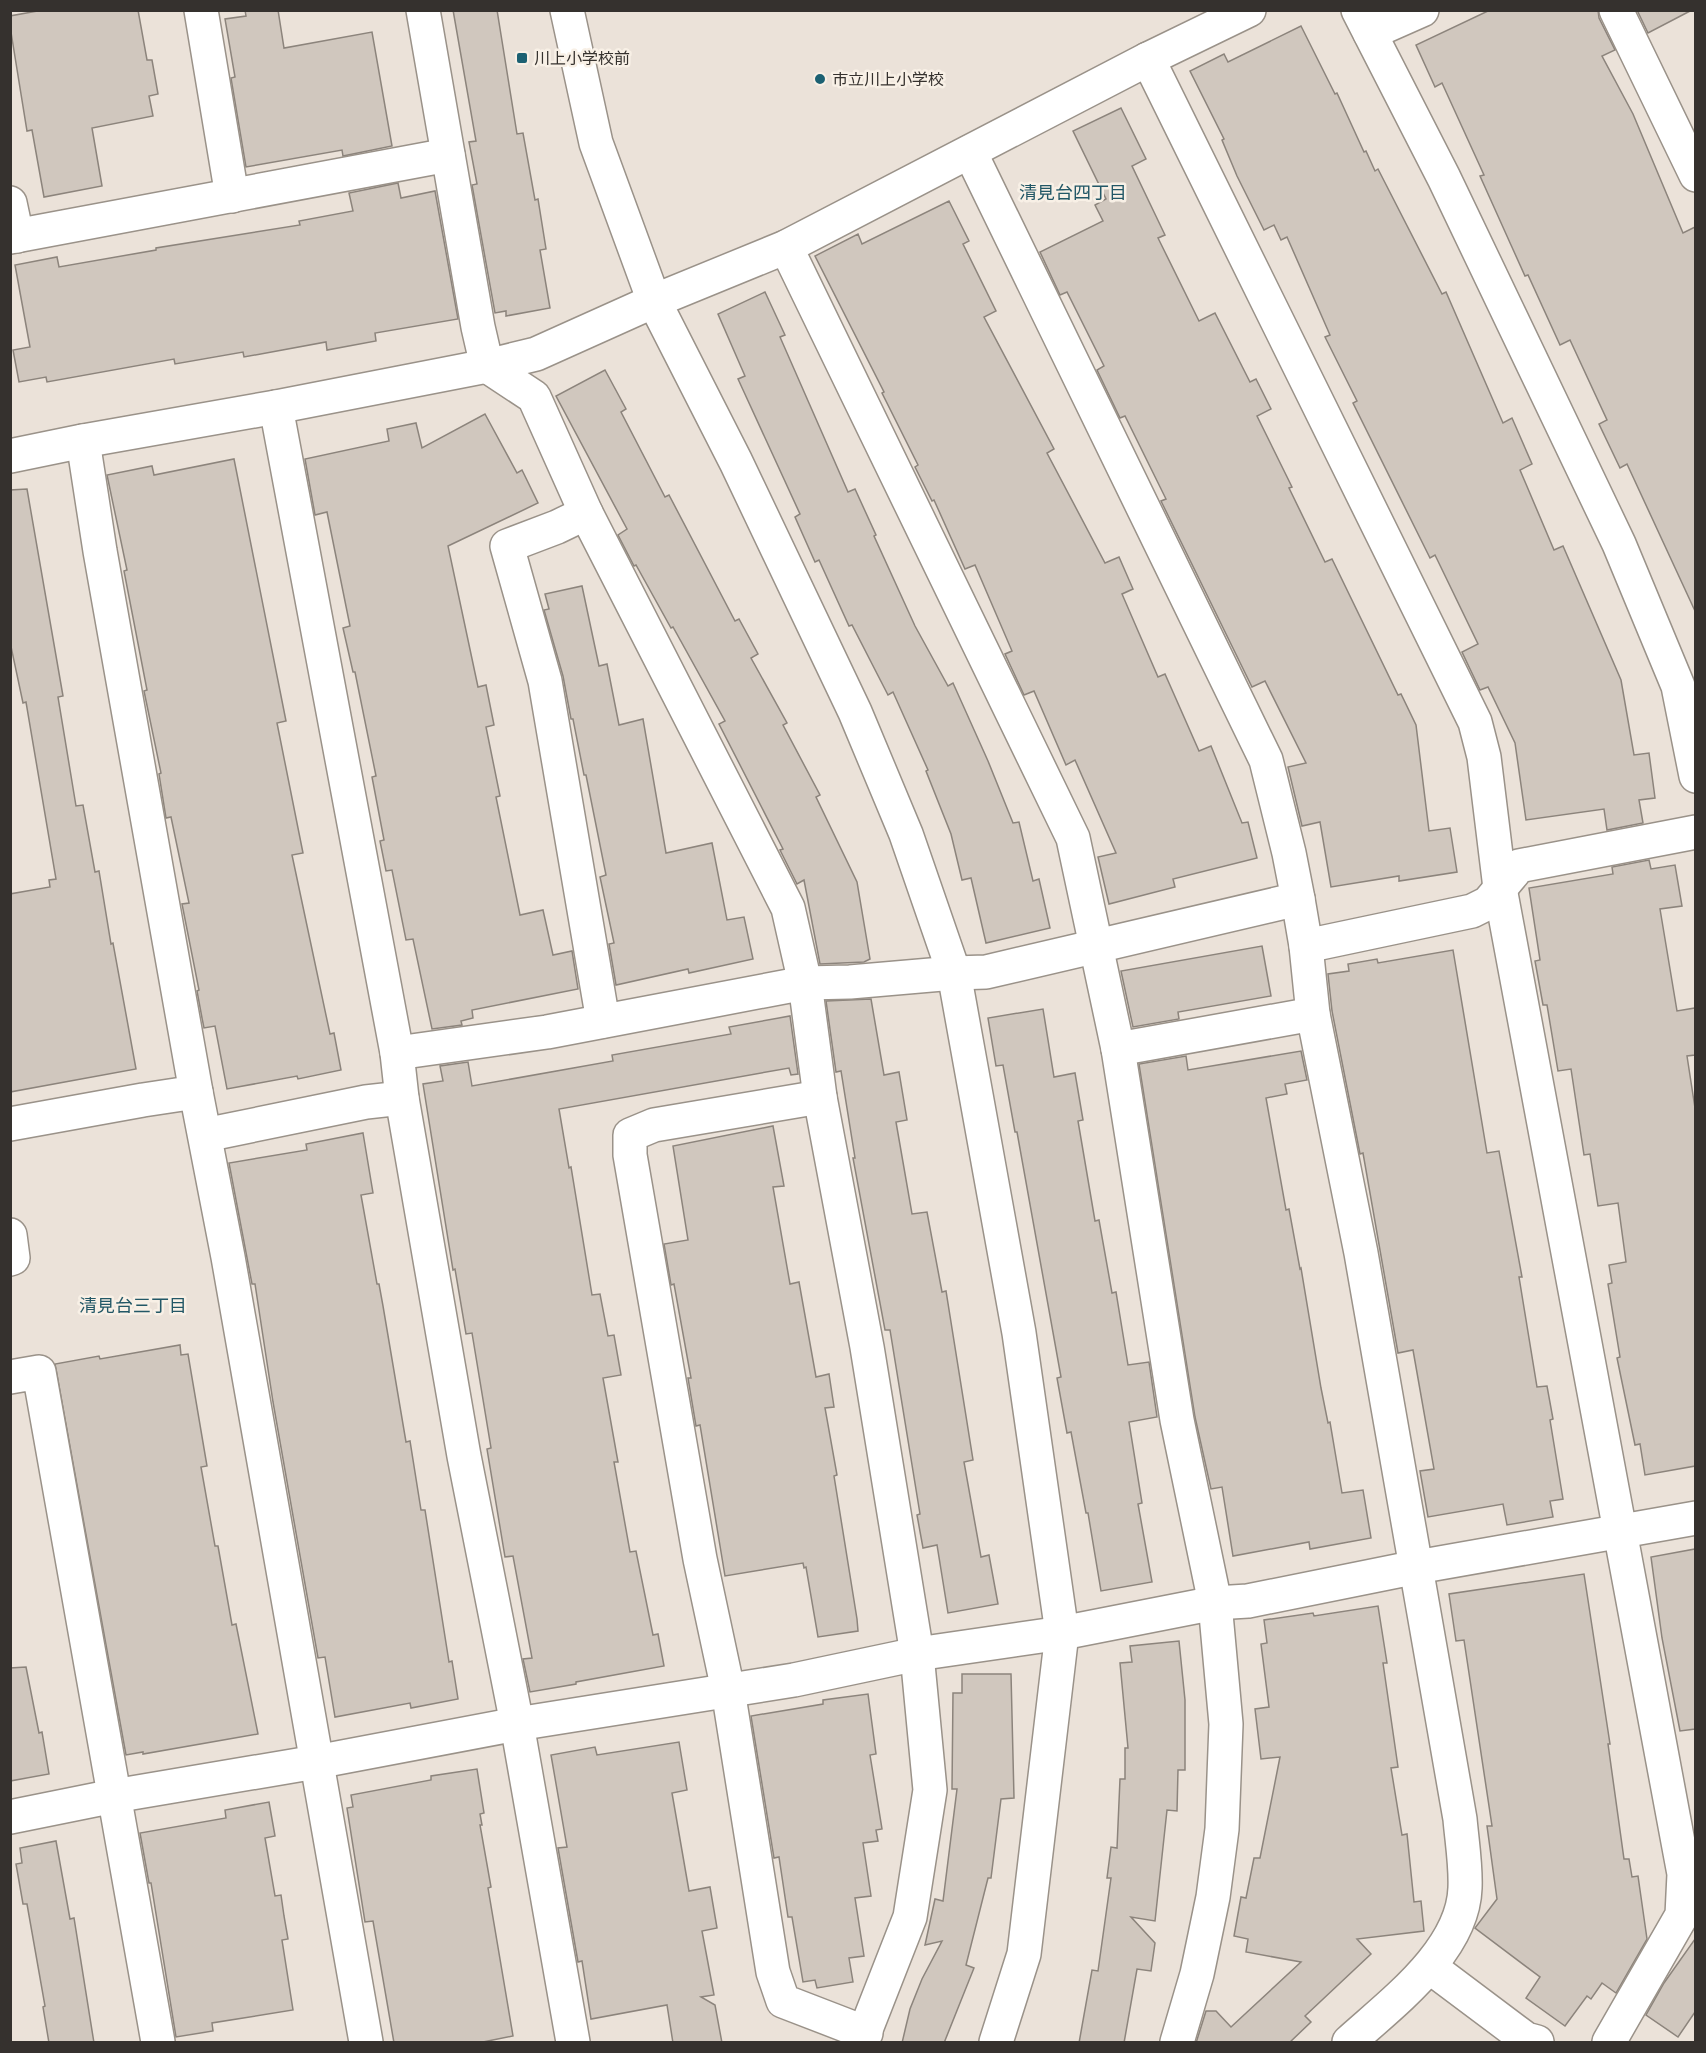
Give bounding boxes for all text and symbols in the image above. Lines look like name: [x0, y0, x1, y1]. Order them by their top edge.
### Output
place label: 川上小学校前: [534, 48, 630, 68]
marker: 川上小学校前: [515, 51, 529, 65]
place label: 市立川上小学校: [832, 69, 944, 89]
marker: 市立川上小学校: [813, 72, 827, 86]
district label: 清見台四丁目: [1019, 181, 1127, 203]
district label: 清見台三丁目: [79, 1294, 187, 1316]

